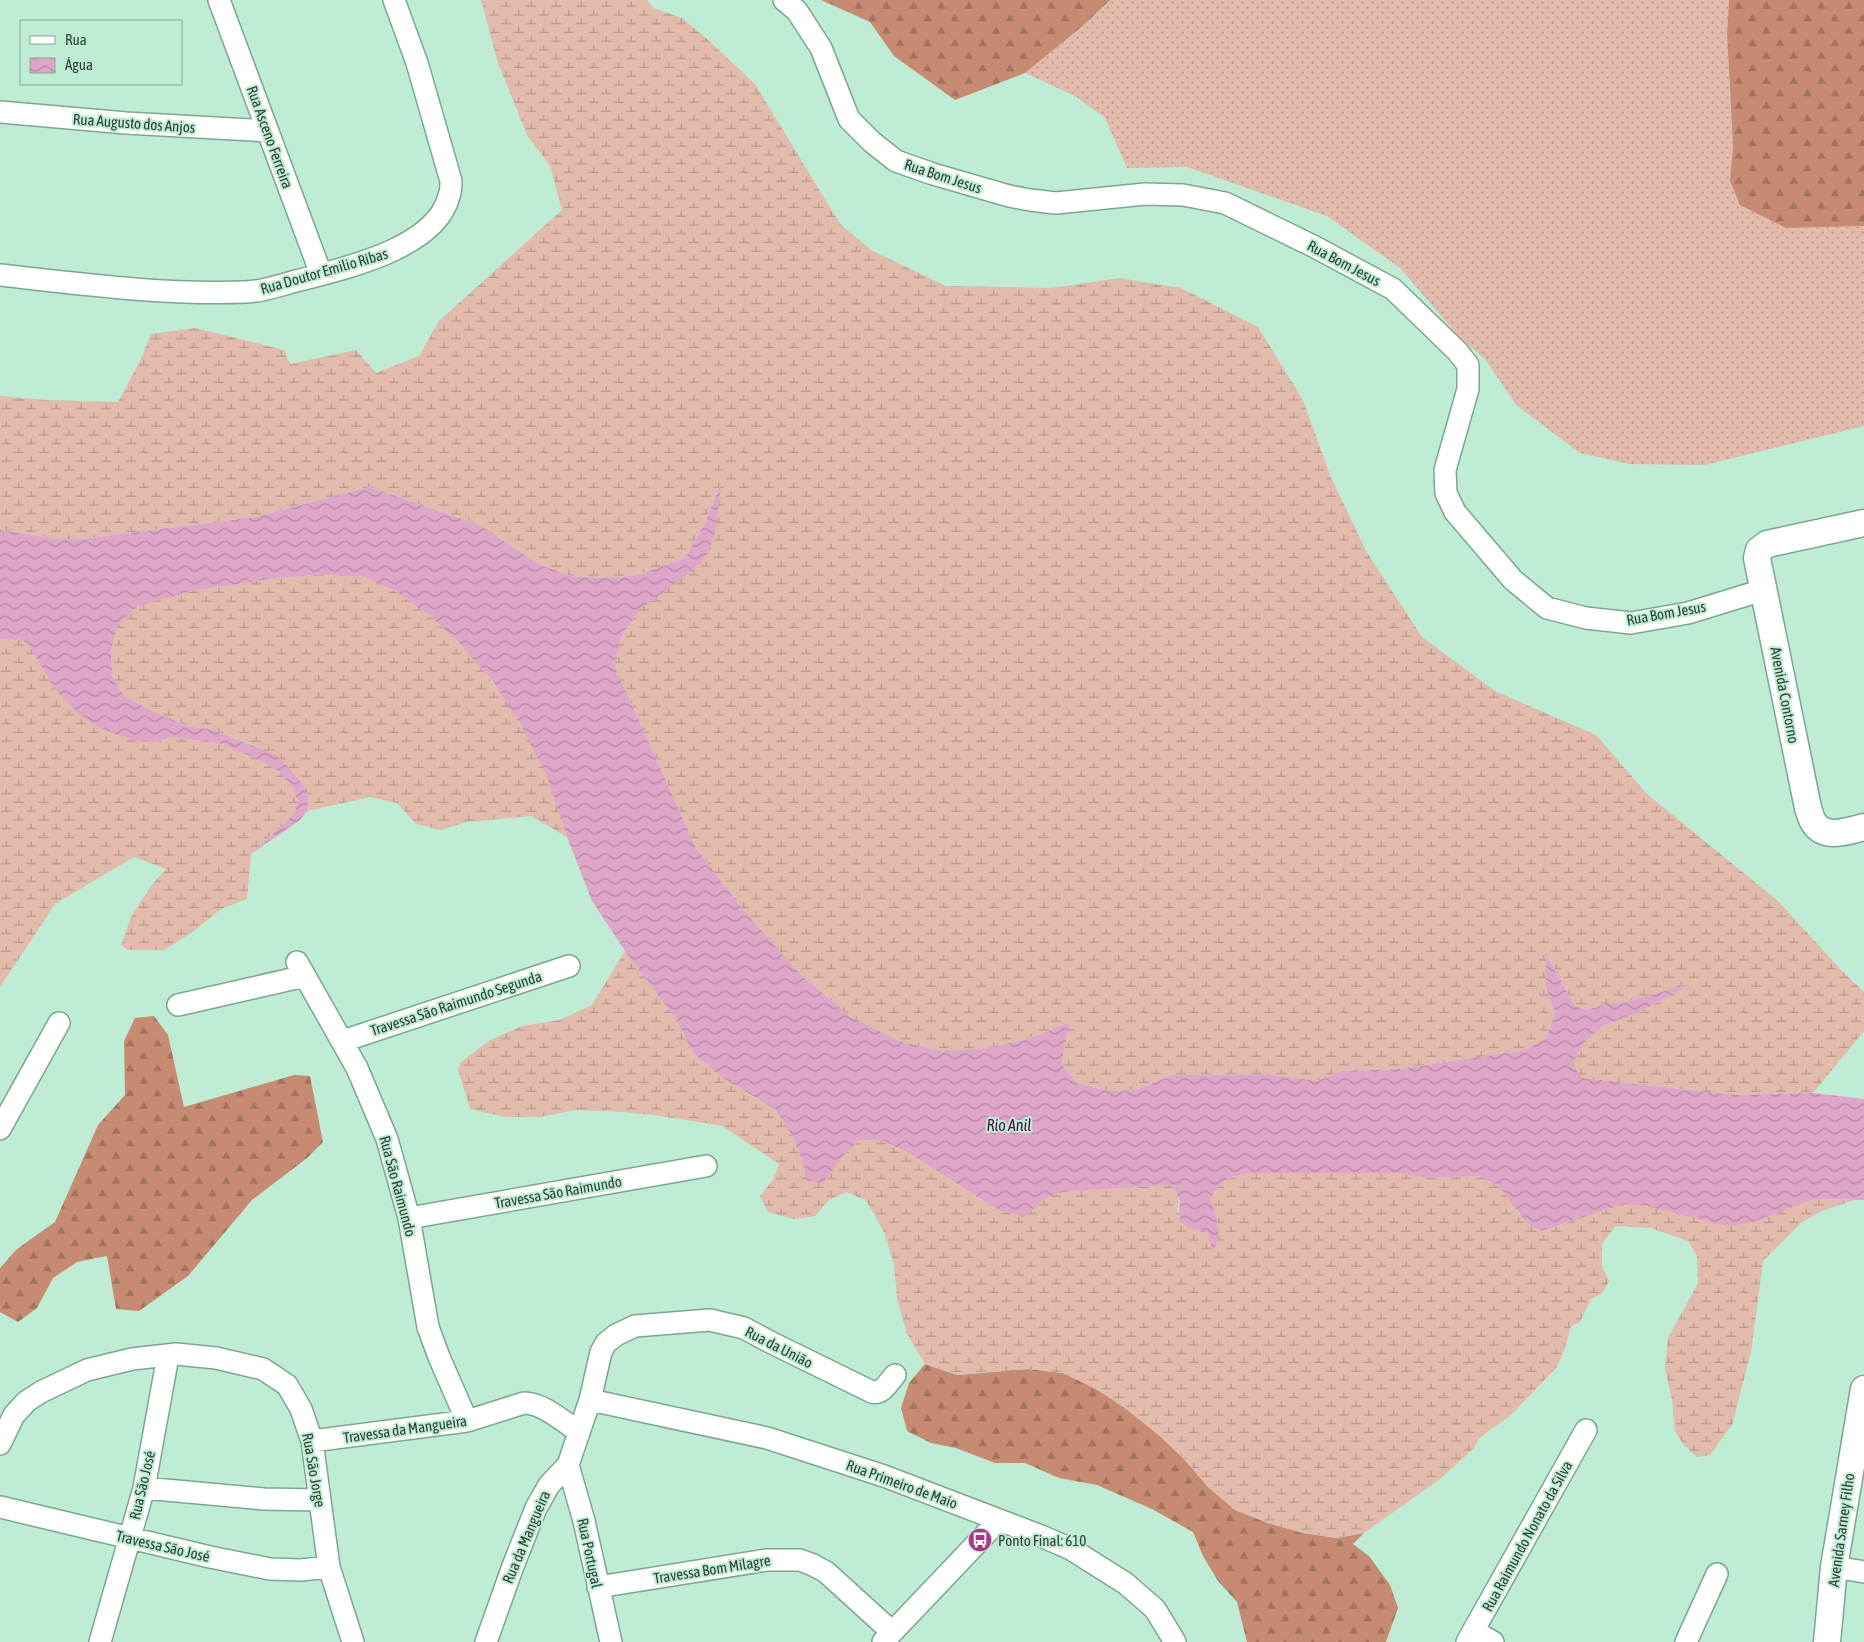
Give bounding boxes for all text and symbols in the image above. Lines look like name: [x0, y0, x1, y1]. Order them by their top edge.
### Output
legend: [20, 20, 182, 85]
text: Rua: [65, 31, 87, 48]
text: Água: [65, 56, 93, 73]
street label: Rua Asceno Ferreira: [244, 83, 296, 191]
street label: Rua Augusto dos Anjos: [72, 110, 196, 136]
street label: Rua Bom Jesus: [902, 156, 984, 196]
street label: Rua Bom Jesus: [1305, 237, 1383, 289]
street label: Rua Doutor Emilio Ribas: [258, 245, 390, 297]
street label: Rua Bom Jesus: [1625, 598, 1707, 628]
street label: Avenida Contorno: [1767, 645, 1803, 745]
street label: Travessa São Raimundo Segunda: [368, 967, 544, 1039]
water label: Rio Anil: [987, 1116, 1031, 1134]
street label: Rua São Raimundo: [376, 1134, 420, 1238]
street label: Travessa São Raimundo: [493, 1172, 623, 1212]
street label: Rua da União: [742, 1323, 816, 1371]
street label: Travessa da Mangueira: [342, 1412, 468, 1446]
street label: Rua São Jorge: [299, 1432, 329, 1509]
street label: Rua São José: [126, 1449, 158, 1521]
street label: Rua Primeiro de Maio: [844, 1456, 960, 1512]
street label: Rua Raimundo Nonato da Silva: [1479, 1458, 1576, 1614]
street label: Avenida Sarney Filho: [1825, 1472, 1857, 1588]
street label: Rua da Mangueira: [499, 1488, 553, 1586]
street label: Rua Portugal: [574, 1517, 606, 1589]
street label: Travessa São José: [115, 1527, 212, 1565]
bus stop icon: Ponto Final: 610: [967, 1527, 993, 1553]
place label: Ponto Final: 610: [998, 1532, 1086, 1549]
street label: Travessa Bom Milagre: [652, 1551, 772, 1587]

